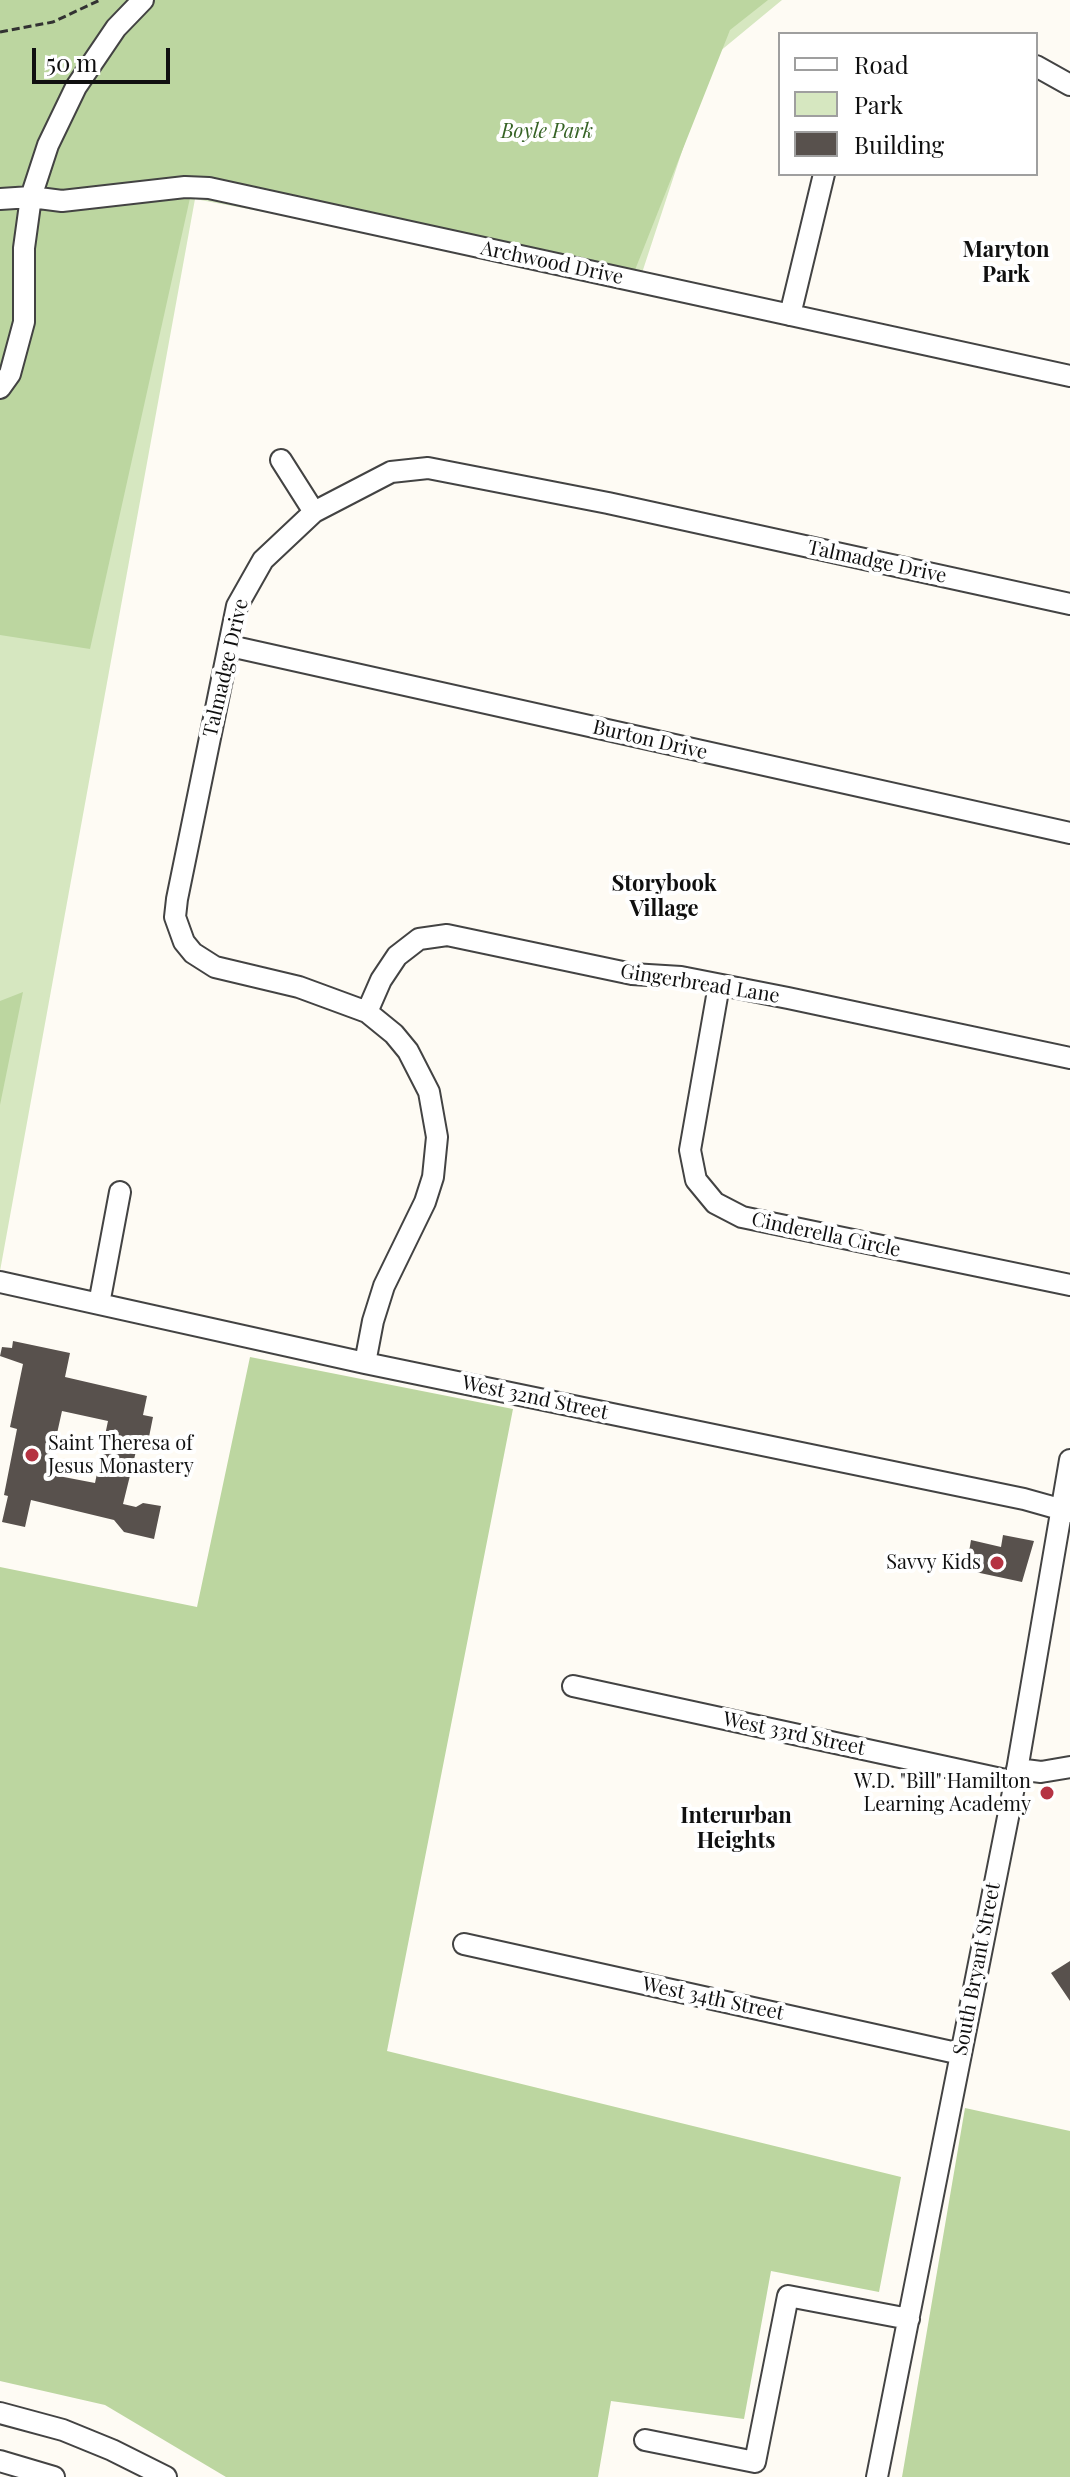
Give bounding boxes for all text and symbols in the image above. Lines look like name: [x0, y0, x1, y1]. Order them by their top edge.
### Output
scale bar: [36, 32, 174, 82]
legend: [778, 32, 1038, 176]
text: 50 m: [46, 46, 98, 78]
text: Road: [854, 48, 909, 80]
text: Park: [854, 88, 903, 120]
park label: Boyle Park: [501, 120, 593, 144]
text: Building: [854, 128, 944, 160]
street label: Archwood Drive: [479, 236, 625, 290]
district label: Maryton Park: [963, 237, 1049, 288]
street label: Talmadge Drive: [805, 536, 949, 588]
street label: Talmadge Drive: [198, 596, 254, 740]
street label: Burton Drive: [590, 715, 710, 765]
district label: Storybook Village: [611, 871, 717, 922]
street label: Gingerbread Lane: [619, 960, 781, 1008]
street label: Cinderella Circle: [749, 1207, 903, 1263]
street label: West 32nd Street: [460, 1371, 610, 1425]
place label: Saint Theresa of Jesus Monastery: [48, 1432, 194, 1479]
marker: Saint Theresa of Jesus Monastery: [23, 1446, 41, 1464]
place label: Savvy Kids: [886, 1551, 981, 1575]
marker: Savvy Kids: [988, 1554, 1006, 1572]
street label: West 33rd Street: [721, 1707, 867, 1761]
place label: W.D. "Bill" Hamilton Learning Academy: [854, 1770, 1031, 1817]
marker: W.D. "Bill" Hamilton Learning Academy: [1038, 1784, 1056, 1802]
district label: Interurban Heights: [680, 1803, 792, 1854]
street label: South Bryant Street: [948, 1880, 1006, 2058]
street label: West 34th Street: [640, 1972, 786, 2026]

